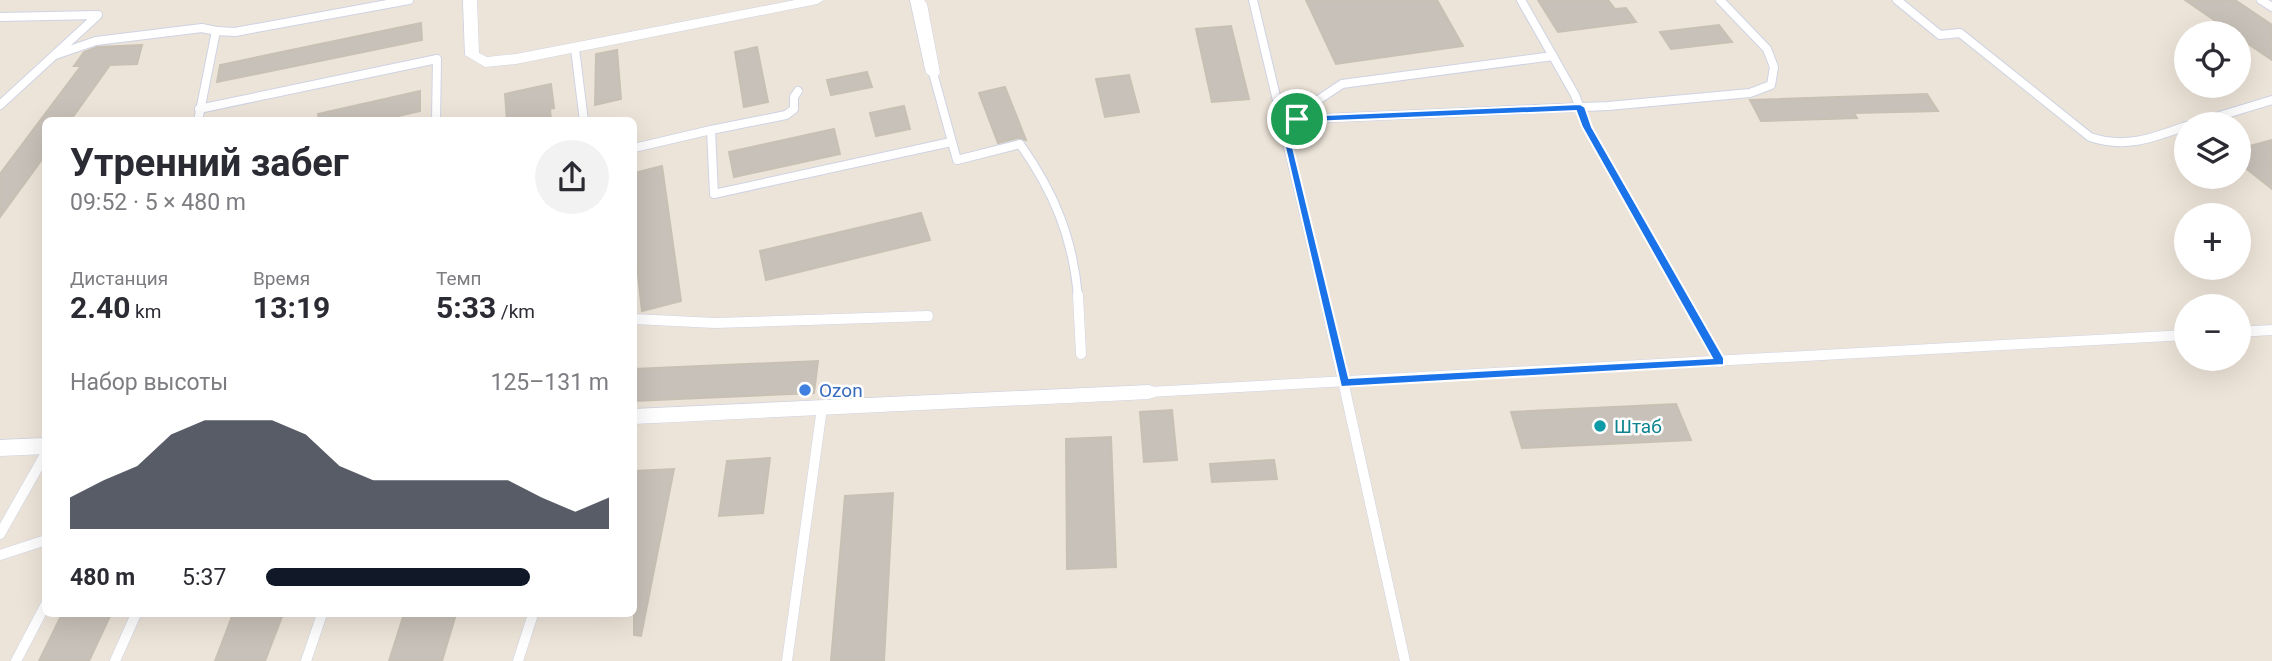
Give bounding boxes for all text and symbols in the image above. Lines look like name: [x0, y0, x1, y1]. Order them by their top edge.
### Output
map controls: [2174, 21, 2251, 371]
button: locate: [2174, 21, 2251, 98]
pin: [1267, 89, 1327, 149]
icon: arrive: [1278, 100, 1316, 138]
button: layers: [2174, 112, 2251, 189]
button: share: [535, 140, 609, 214]
text: Утренний забег: [70, 141, 349, 185]
text: 09:52 · 5 × 480 m: [70, 189, 246, 216]
button: +: [2174, 203, 2251, 280]
text: Дистанция: [70, 267, 168, 290]
text: Время: [253, 267, 310, 290]
text: Темп: [436, 267, 482, 290]
text: 2.40: [70, 290, 130, 325]
text: 13:19: [253, 290, 330, 325]
text: 5:33: [436, 290, 496, 325]
button: −: [2174, 294, 2251, 371]
text: km: [130, 300, 161, 323]
text: /km: [496, 300, 535, 323]
text: Набор высоты: [70, 369, 228, 396]
text: 125–131 m: [490, 369, 609, 396]
place label: Ozon: [819, 379, 863, 402]
marker: Ozon: [797, 382, 813, 398]
place label: Штаб: [1614, 415, 1662, 438]
marker: Штаб: [1592, 418, 1608, 434]
text: 480 m: [70, 564, 135, 591]
text: 5:37: [182, 564, 226, 591]

